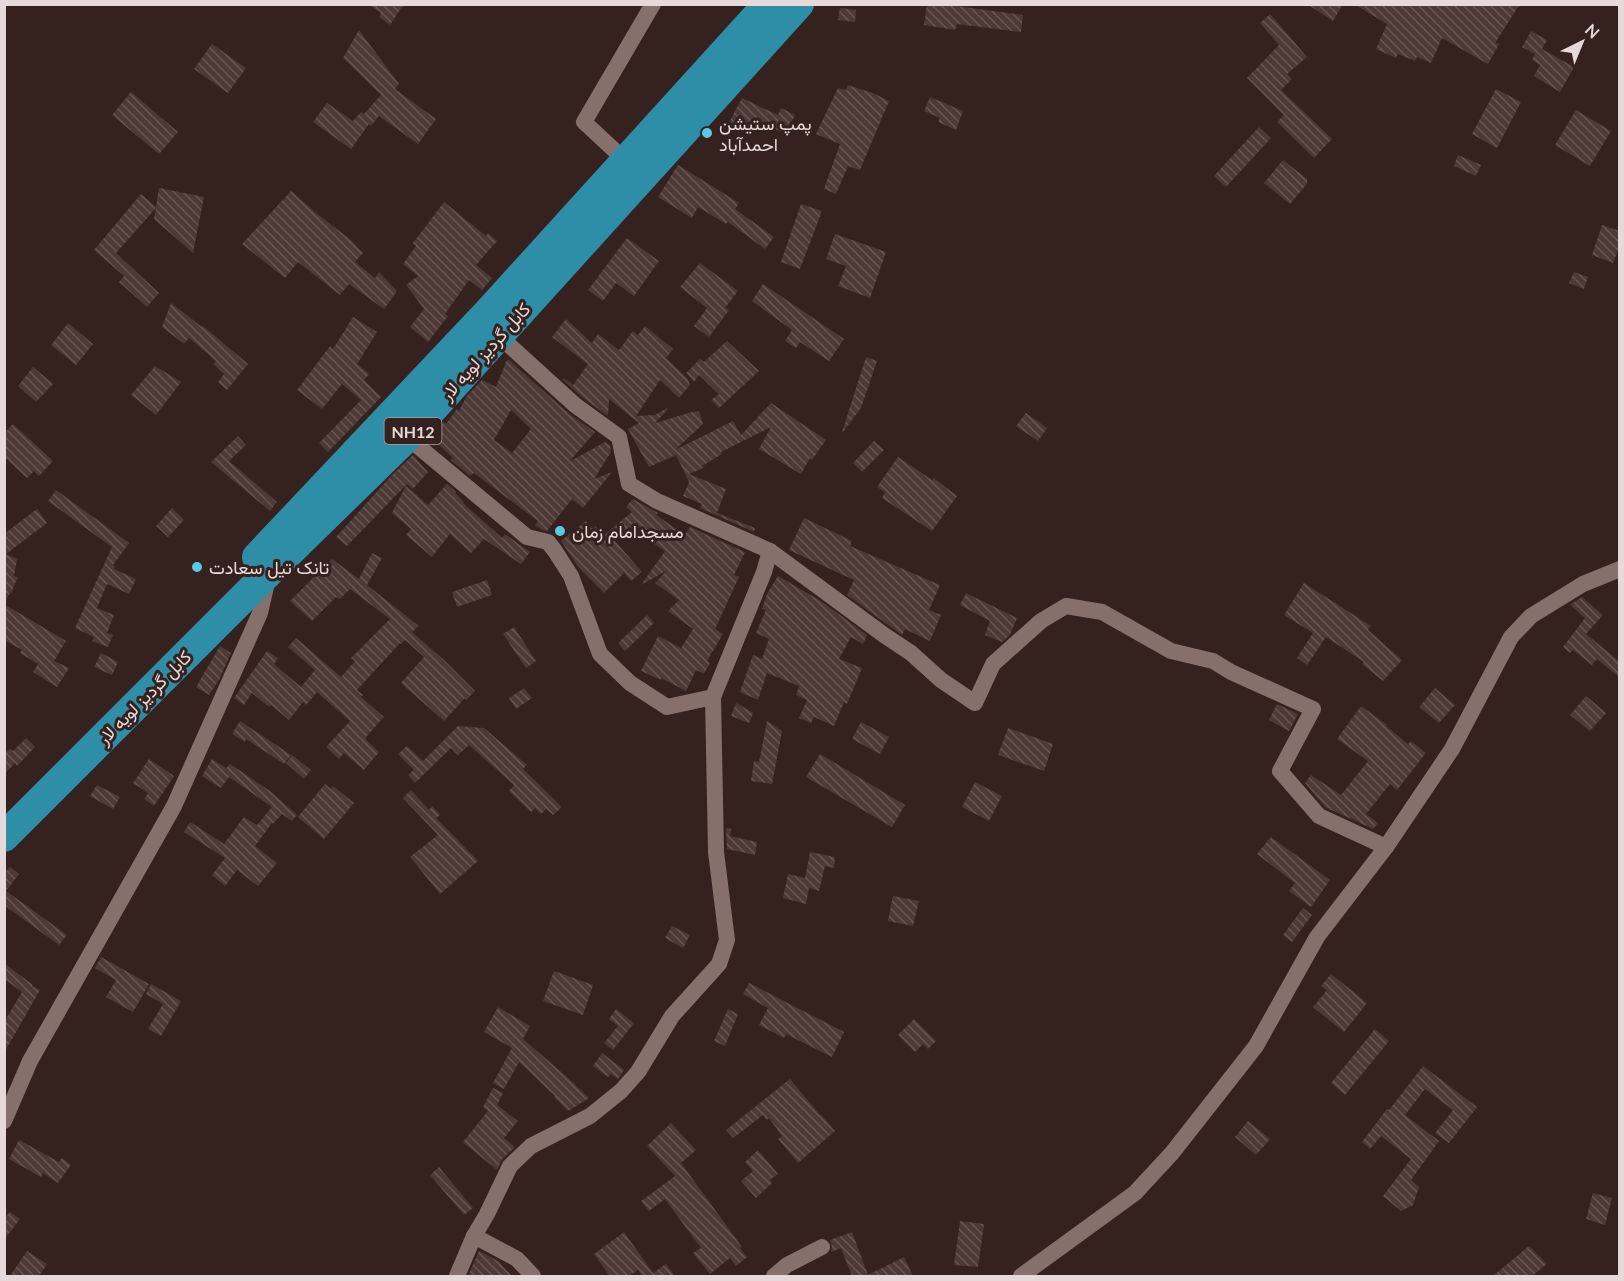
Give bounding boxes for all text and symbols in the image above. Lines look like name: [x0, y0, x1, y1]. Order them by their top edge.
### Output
north arrow: [1552, 12, 1612, 72]
text: N: [1582, 20, 1604, 42]
place label: پمپ ستیشن احمدآباد: [719, 112, 812, 155]
marker: پمپ ستیشن احمدآباد: [700, 126, 714, 140]
street label: کابل گردیز لویه لار: [435, 298, 535, 406]
road number: NH12: [384, 418, 442, 444]
place label: مسجدامام زمان: [572, 520, 684, 544]
marker: مسجدامام زمان: [553, 524, 567, 538]
place label: تانک تیل سعادت: [209, 556, 329, 579]
marker: تانک تیل سعادت: [190, 560, 204, 574]
street label: کابل گردیز لویه لار: [92, 645, 196, 750]

